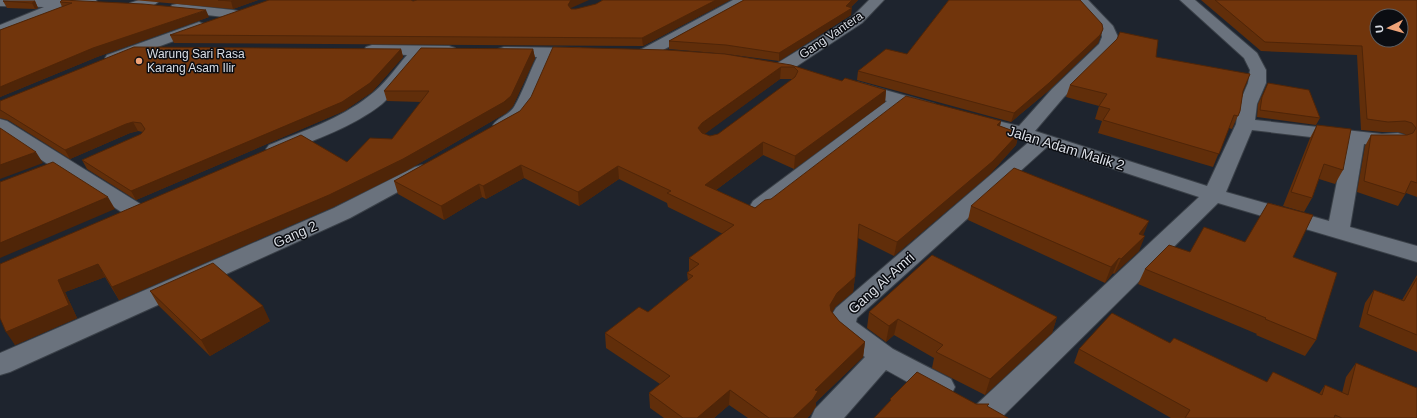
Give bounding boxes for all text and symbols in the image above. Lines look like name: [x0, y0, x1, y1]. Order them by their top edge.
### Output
street label: Gang Vantera: [796, 8, 866, 61]
north arrow: [1369, 8, 1409, 48]
text: U: [1373, 24, 1385, 34]
place label: Warung Sari Rasa Karang Asam Ilir: [147, 47, 245, 75]
marker: Warung Sari Rasa Karang Asam Ilir: [134, 56, 144, 66]
street label: Jalan Adam Malik 2: [1006, 123, 1127, 173]
street label: Gang 2: [271, 217, 319, 251]
street label: Gang Al-Amri: [845, 249, 917, 317]

